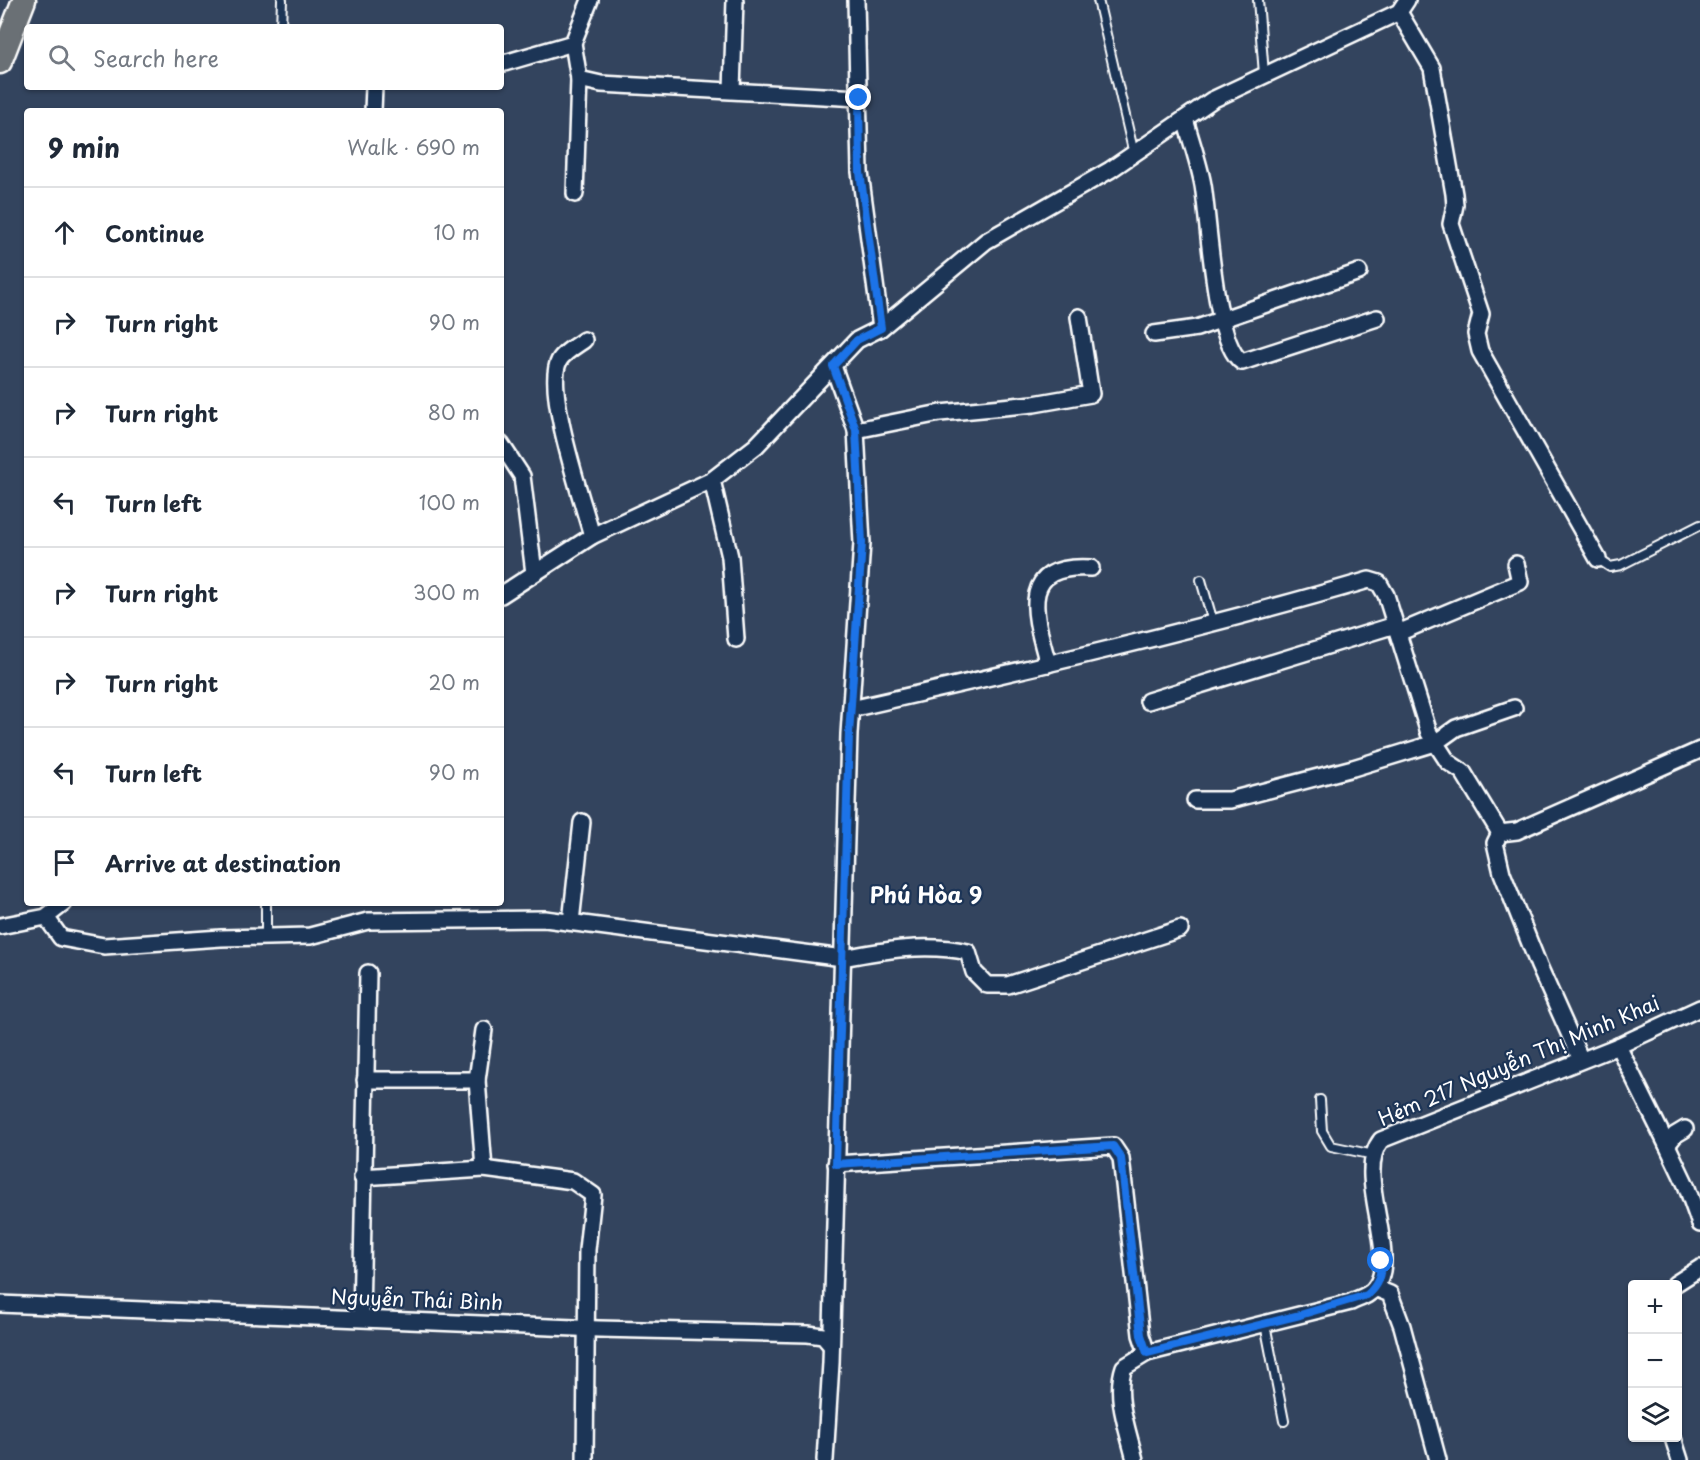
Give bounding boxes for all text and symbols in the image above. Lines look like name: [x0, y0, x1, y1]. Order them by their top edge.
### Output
search box: [24, 24, 504, 90]
icon: search: [45, 41, 78, 74]
text: Search here: [93, 41, 219, 74]
route end: [845, 84, 871, 110]
text: 9 min: [48, 128, 120, 167]
text: Walk · 690 m: [347, 132, 480, 162]
icon: ahead: [48, 216, 81, 249]
text: Continue: [105, 216, 204, 249]
text: 10 m: [433, 217, 480, 247]
icon: right: [48, 306, 81, 339]
text: Turn right: [105, 306, 218, 339]
text: 90 m: [429, 307, 480, 337]
icon: right: [48, 396, 81, 429]
text: Turn right: [105, 396, 218, 429]
text: 80 m: [428, 397, 480, 427]
icon: left: [48, 486, 81, 519]
text: Turn left: [105, 486, 202, 519]
text: 100 m: [419, 487, 480, 517]
icon: right: [48, 576, 81, 609]
text: Turn right: [105, 576, 218, 609]
text: 300 m: [413, 577, 480, 607]
icon: right: [48, 666, 81, 699]
text: Turn right: [105, 666, 218, 699]
text: 20 m: [428, 667, 480, 697]
icon: left: [48, 756, 81, 789]
text: Turn left: [105, 756, 202, 789]
text: 90 m: [429, 757, 480, 787]
icon: arrive: [48, 846, 81, 879]
text: Arrive at destination: [105, 846, 341, 879]
district label: Phú Hòa 9: [870, 877, 982, 910]
street label: Hẻm 217 Nguyễn Thị Minh Khai: [1373, 987, 1664, 1133]
route start: [1367, 1247, 1393, 1273]
map controls: [1628, 1280, 1682, 1442]
button: +: [1628, 1280, 1682, 1334]
street label: Nguyễn Thái Bình: [330, 1281, 504, 1317]
button: −: [1628, 1334, 1682, 1388]
button: layers: [1628, 1388, 1682, 1442]

